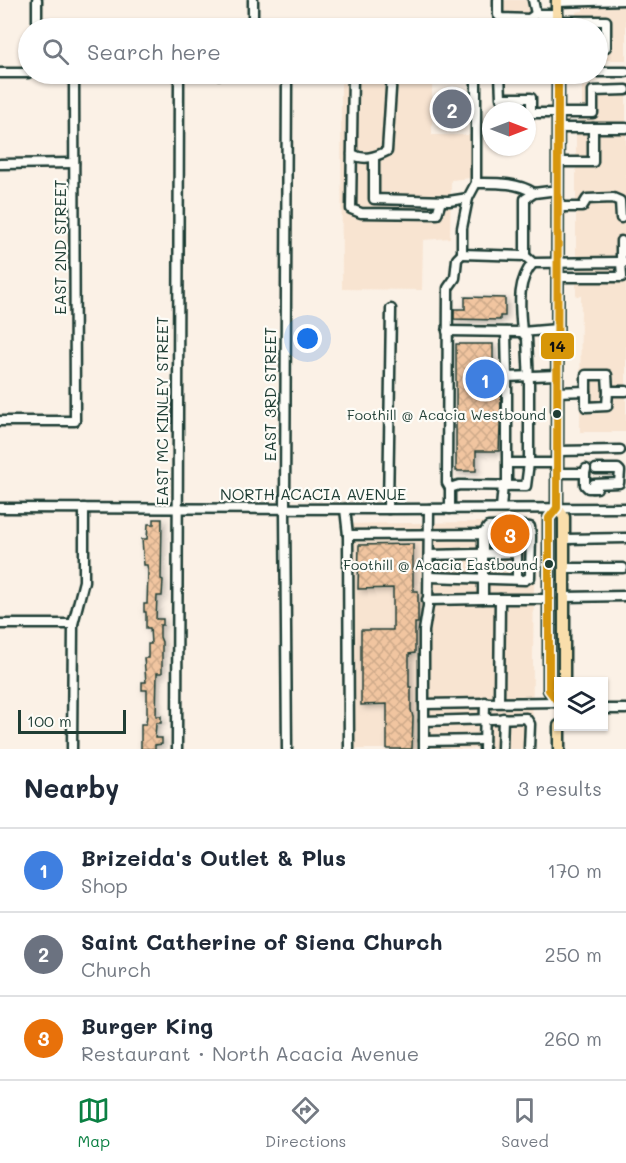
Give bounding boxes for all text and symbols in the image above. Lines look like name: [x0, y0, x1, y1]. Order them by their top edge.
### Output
search box: [18, 18, 608, 84]
icon: search: [39, 35, 72, 68]
text: Search here: [87, 37, 221, 66]
pin: 2: [432, 86, 472, 132]
north arrow: [482, 102, 536, 156]
street label: EAST 2ND STREET: [49, 179, 70, 315]
street label: EAST MC KINLEY STREET: [151, 316, 172, 506]
your location: [293, 324, 322, 353]
street label: EAST 3RD STREET: [259, 327, 280, 461]
line badge: 14: [540, 332, 575, 360]
text: 14: [548, 335, 566, 356]
pin: 1: [466, 356, 504, 401]
place label: Foothill @ Acacia Westbound: [347, 405, 546, 424]
marker: Foothill @ Acacia Westbound: [551, 408, 563, 420]
street label: NORTH ACACIA AVENUE: [220, 483, 406, 504]
pin: 3: [490, 512, 530, 556]
place label: Foothill @ Acacia Eastbound: [343, 555, 538, 574]
marker: Foothill @ Acacia Eastbound: [543, 558, 555, 570]
map controls: [554, 677, 608, 731]
button: layers: [554, 677, 608, 731]
scale bar: [18, 707, 126, 734]
text: 100 m: [27, 710, 72, 731]
text: Nearby: [24, 771, 119, 805]
text: 3 results: [517, 775, 602, 801]
text: Brizeida's Outlet & Plus: [81, 843, 346, 872]
text: 1: [39, 857, 48, 883]
text: 170 m: [547, 857, 602, 883]
text: Shop: [81, 872, 128, 898]
text: Saint Catherine of Siena Church: [81, 927, 442, 956]
text: 2: [38, 941, 49, 967]
text: 250 m: [545, 941, 602, 967]
text: Church: [81, 956, 151, 982]
text: Burger King: [81, 1011, 213, 1040]
text: 3: [38, 1025, 50, 1051]
text: 260 m: [544, 1025, 602, 1051]
text: Restaurant · North Acacia Avenue: [81, 1040, 419, 1066]
tab: Map: [77, 1094, 110, 1151]
tab: Directions: [265, 1094, 346, 1151]
tab: Saved: [501, 1094, 549, 1151]

